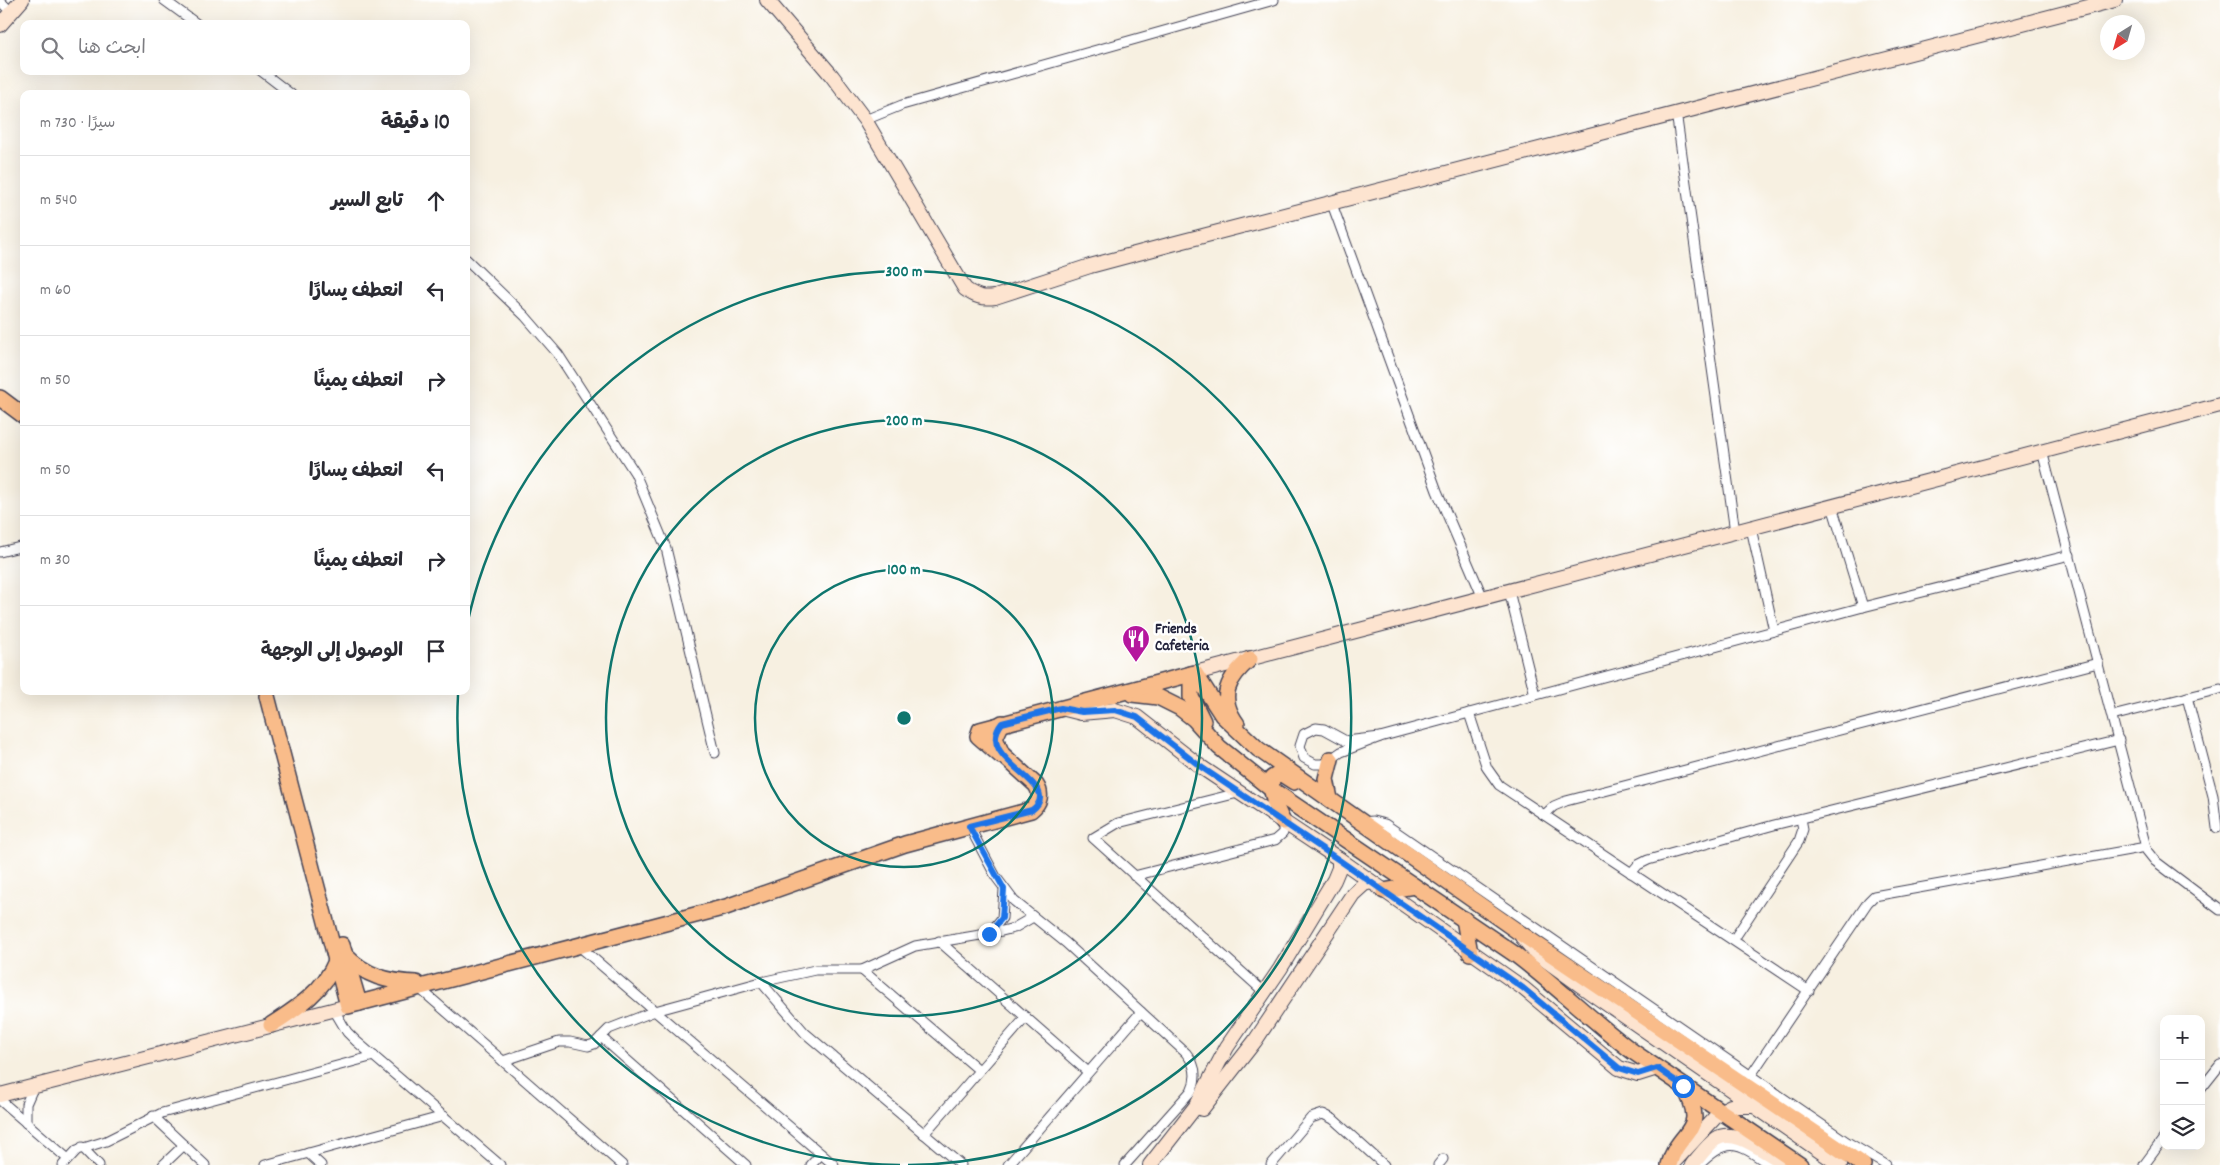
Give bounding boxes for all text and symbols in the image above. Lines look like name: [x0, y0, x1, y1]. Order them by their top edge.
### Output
north arrow: [2100, 15, 2145, 60]
search box: [20, 20, 470, 75]
icon: search: [38, 34, 66, 62]
text: ابحث هنا: [78, 36, 146, 63]
text: 10 دقيقة: [381, 109, 450, 139]
text: سيرًا · 730 m: [40, 112, 115, 135]
icon: ahead: [422, 187, 450, 215]
text: 540 m: [40, 189, 77, 212]
text: تابع السير: [331, 189, 403, 216]
text: 300 m: [886, 262, 922, 284]
icon: left: [422, 277, 450, 305]
text: 60 m: [40, 279, 71, 302]
text: انعطف يسارًا: [309, 279, 403, 306]
icon: right: [422, 367, 450, 395]
text: 50 m: [40, 369, 71, 392]
text: انعطف يمينًا: [314, 369, 403, 396]
text: 200 m: [886, 411, 922, 433]
icon: left: [422, 457, 450, 485]
text: 50 m: [40, 459, 71, 482]
text: انعطف يسارًا: [309, 459, 403, 486]
icon: right: [422, 547, 450, 575]
text: 30 m: [40, 549, 71, 572]
text: انعطف يمينًا: [314, 549, 403, 576]
text: 100 m: [887, 560, 921, 582]
place label: Friends Cafeteria: [1155, 619, 1210, 658]
restaurant icon: Friends Cafeteria: [1121, 624, 1151, 663]
icon: arrive: [422, 637, 450, 665]
text: الوصول إلى الوجهة: [261, 639, 403, 666]
centre of rings: [895, 709, 913, 727]
route end: [978, 923, 1001, 946]
map controls: [2160, 1015, 2205, 1150]
button: +: [2160, 1015, 2205, 1060]
button: −: [2160, 1060, 2205, 1105]
route start: [1672, 1075, 1695, 1098]
button: layers: [2160, 1105, 2205, 1150]

